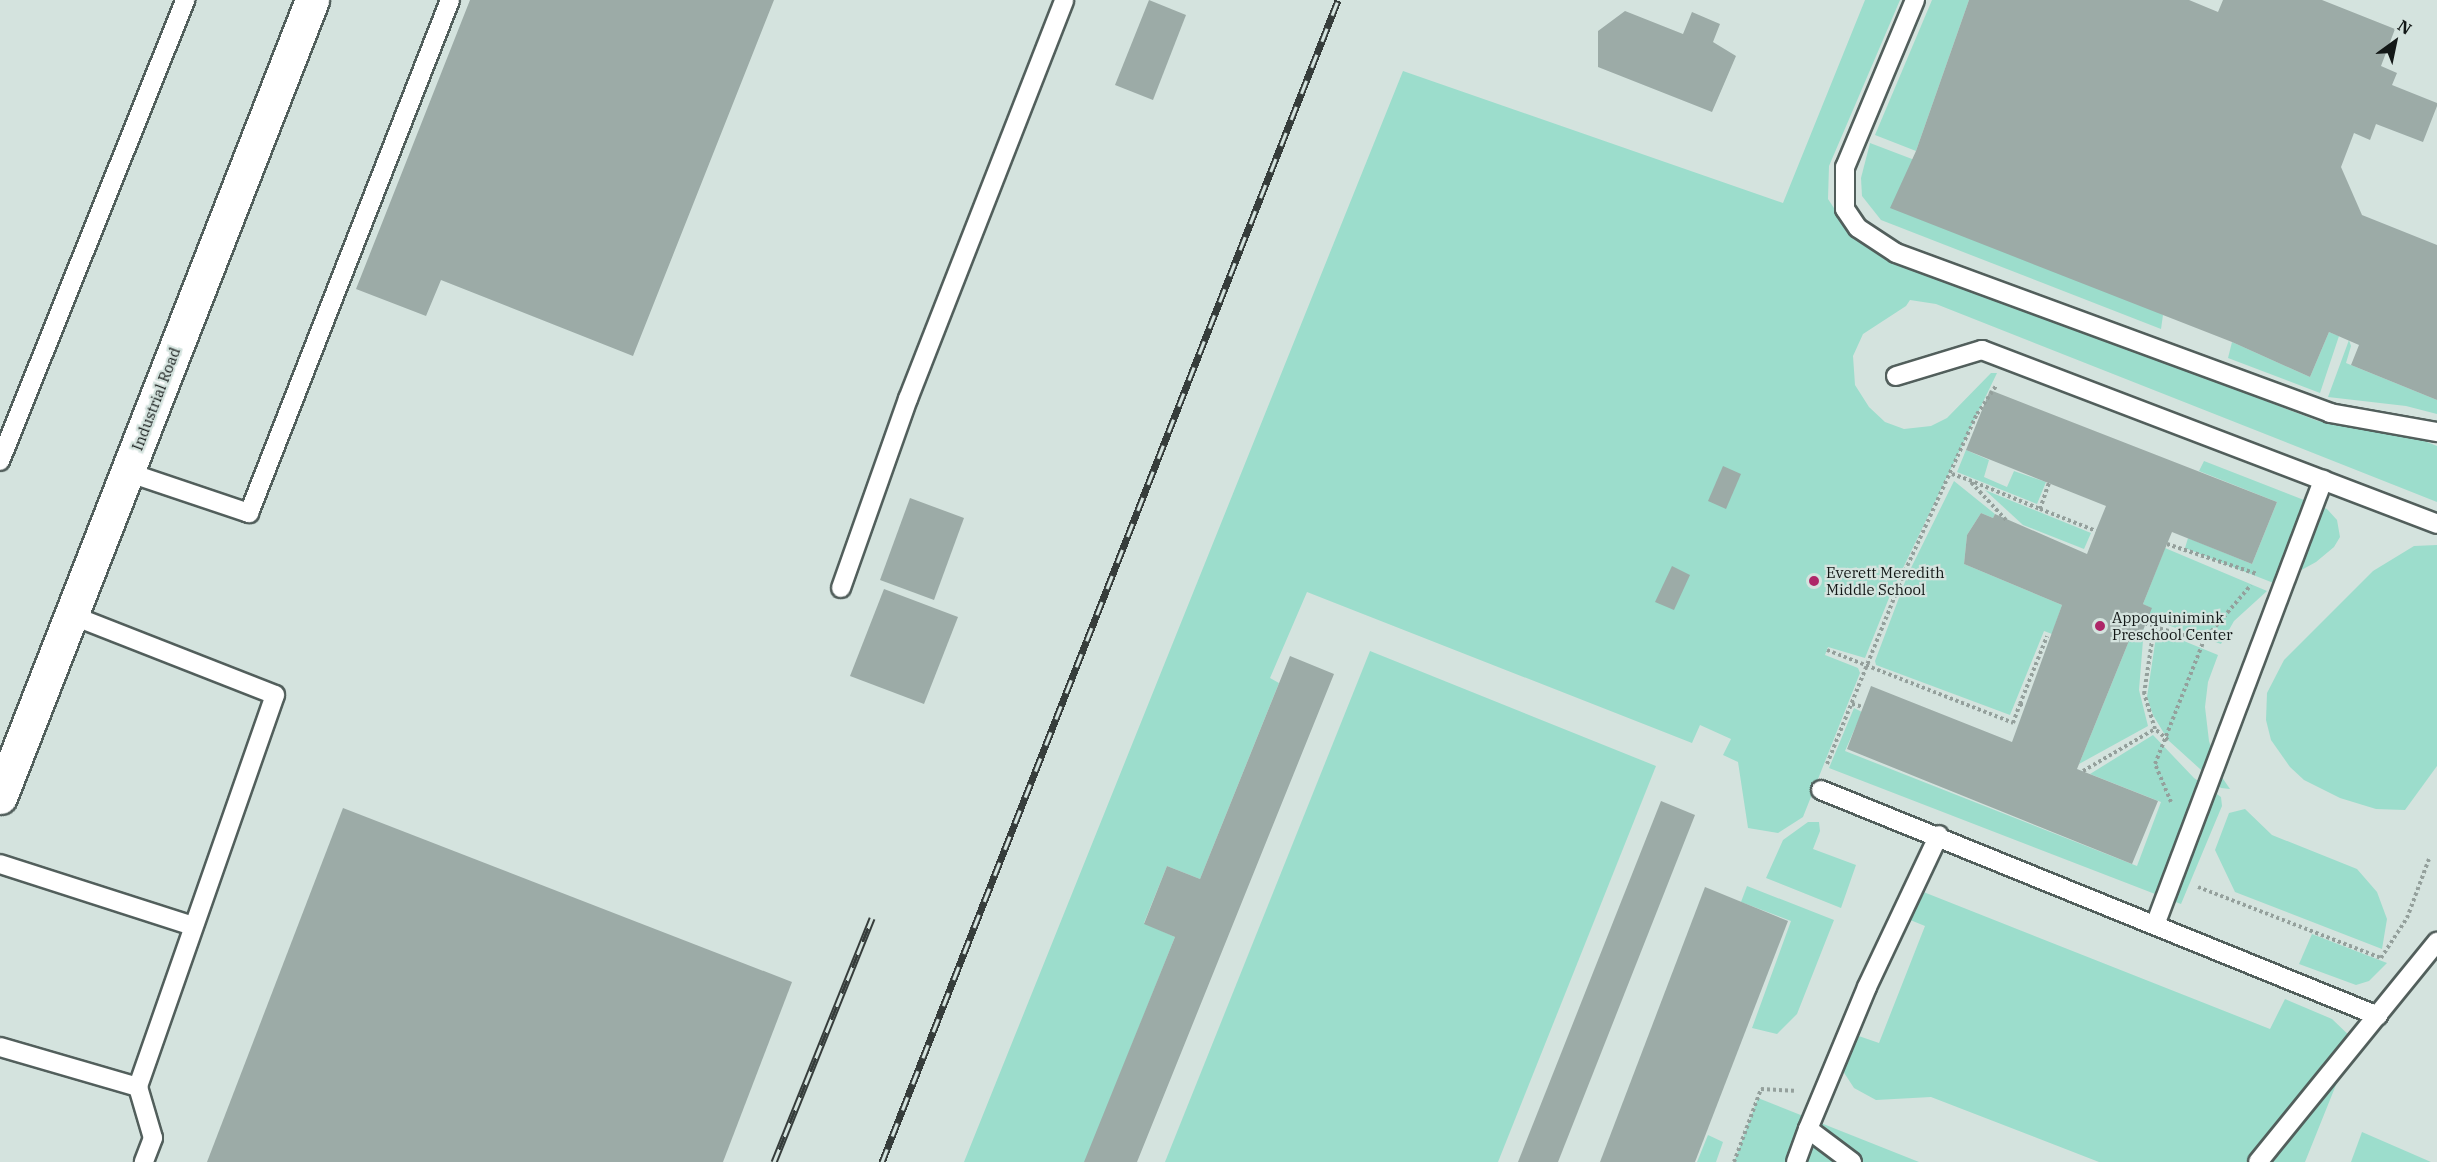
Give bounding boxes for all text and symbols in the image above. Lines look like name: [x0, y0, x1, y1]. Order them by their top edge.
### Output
north arrow: [2365, 12, 2425, 72]
text: N: [2394, 15, 2416, 39]
street label: Industrial Road: [128, 345, 184, 453]
place label: Everett Meredith Middle School: [1826, 563, 1944, 598]
marker: Everett Meredith Middle School: [1807, 574, 1821, 588]
place label: Appoquinimink Preschool Center: [2112, 608, 2233, 643]
marker: Appoquinimink Preschool Center: [2093, 619, 2107, 633]

